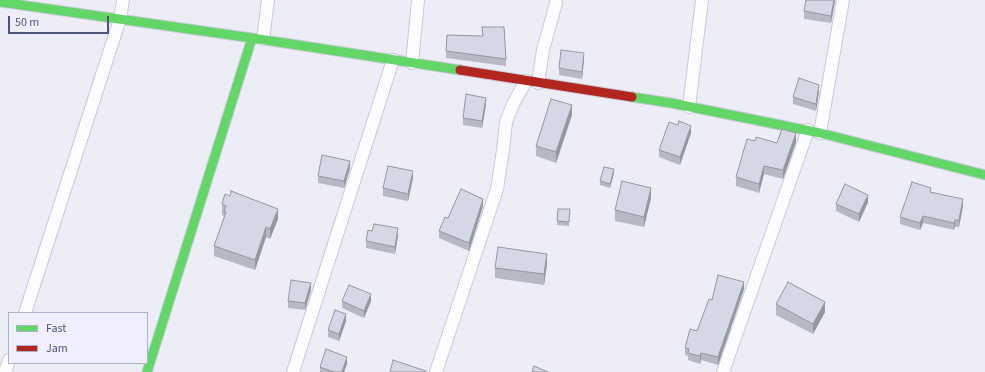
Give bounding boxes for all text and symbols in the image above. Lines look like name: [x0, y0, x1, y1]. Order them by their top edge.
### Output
scale bar: [10, 8, 111, 34]
text: 50 m: [15, 14, 39, 31]
legend: [8, 312, 148, 364]
text: Fast: [46, 320, 66, 337]
text: Jam: [46, 340, 68, 357]

